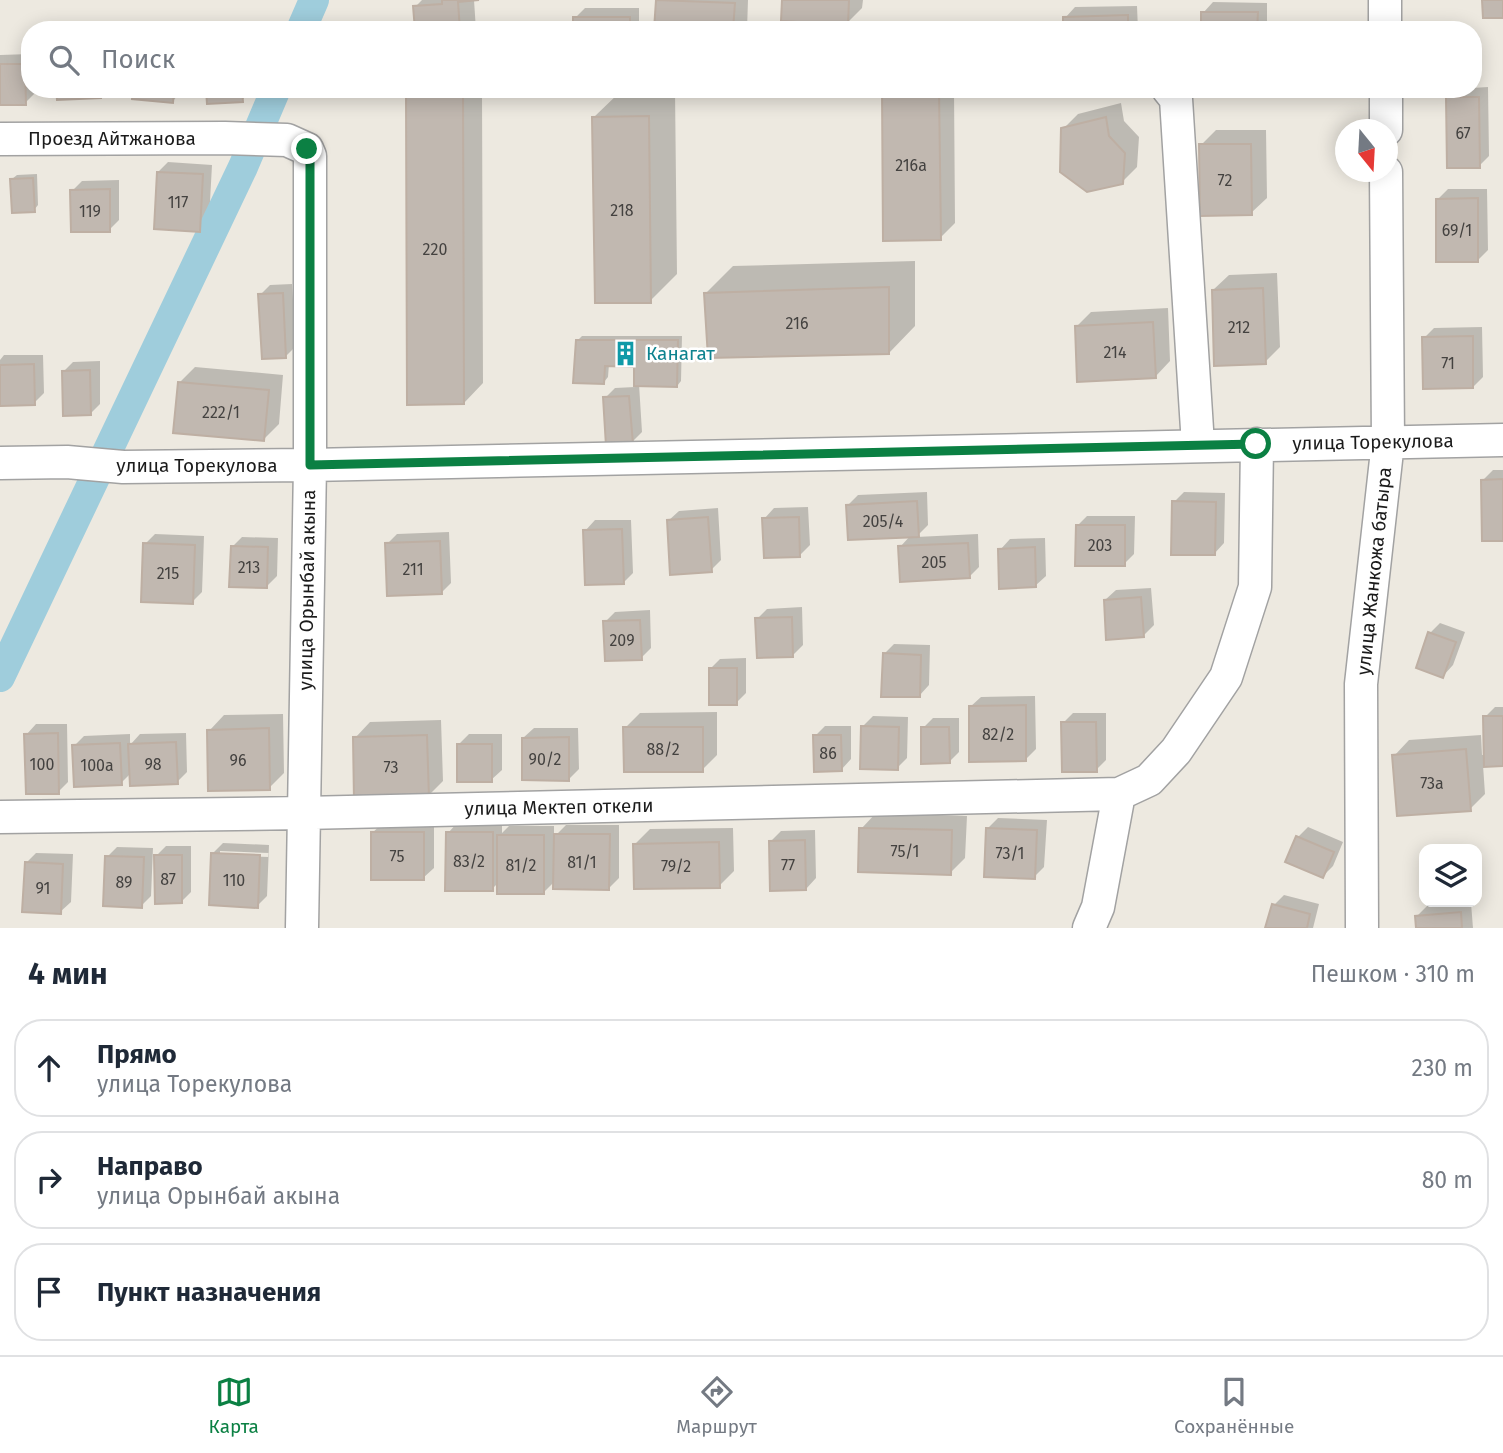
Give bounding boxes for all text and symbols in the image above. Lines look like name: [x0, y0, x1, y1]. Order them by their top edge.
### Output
search box: [21, 21, 1482, 98]
icon: search: [45, 41, 83, 79]
text: Поиск: [101, 44, 175, 75]
north arrow: [1335, 119, 1398, 182]
house number: 67: [1455, 124, 1471, 143]
street label: Проезд Айтжанова: [28, 127, 196, 150]
route end: [291, 133, 322, 164]
house number: 216а: [895, 156, 927, 175]
house number: 72: [1218, 171, 1232, 190]
house number: 117: [168, 193, 188, 212]
house number: 218: [610, 201, 634, 220]
house number: 119: [79, 202, 101, 221]
house number: 69/1: [1442, 221, 1472, 240]
house number: 220: [423, 240, 447, 259]
house number: 216: [786, 314, 808, 333]
house number: 212: [1228, 318, 1250, 337]
building icon: Канагат: [612, 339, 640, 367]
place label: Канагат: [646, 342, 715, 365]
house number: 214: [1104, 343, 1127, 362]
house number: 71: [1441, 354, 1455, 373]
house number: 222/1: [202, 403, 240, 422]
route start: [1240, 428, 1271, 459]
street label: улица Торекулова: [1292, 429, 1454, 455]
street label: улица Торекулова: [116, 454, 278, 477]
street label: улица Жанкожа батыра: [1352, 466, 1396, 676]
street label: улица Орынбай акына: [294, 489, 320, 691]
house number: 205/4: [863, 512, 904, 531]
house number: 203: [1088, 536, 1112, 555]
house number: 205: [922, 553, 946, 572]
house number: 213: [238, 558, 260, 577]
house number: 211: [402, 560, 424, 579]
house number: 215: [157, 564, 179, 583]
house number: 209: [609, 631, 635, 650]
house number: 82/2: [982, 725, 1014, 744]
house number: 88/2: [646, 740, 680, 759]
house number: 86: [819, 744, 837, 763]
house number: 90/2: [529, 750, 562, 769]
house number: 96: [230, 751, 246, 770]
house number: 100: [30, 755, 54, 774]
house number: 98: [144, 755, 162, 774]
house number: 100а: [80, 756, 114, 775]
house number: 73: [384, 758, 398, 777]
house number: 73а: [1420, 774, 1444, 793]
street label: улица Мектеп откели: [464, 794, 654, 820]
house number: 75/1: [891, 842, 919, 861]
house number: 73/1: [996, 844, 1024, 863]
map controls: [1419, 844, 1482, 907]
button: layers: [1419, 844, 1482, 907]
house number: 75: [390, 847, 404, 866]
house number: 83/2: [453, 852, 485, 871]
house number: 81/1: [567, 853, 597, 872]
house number: 81/2: [506, 856, 537, 875]
house number: 77: [781, 856, 795, 875]
house number: 79/2: [661, 857, 691, 876]
house number: 87: [160, 870, 176, 889]
house number: 110: [223, 871, 245, 890]
house number: 89: [116, 873, 132, 892]
house number: 91: [35, 879, 51, 898]
text: 4 мин: [28, 956, 108, 992]
text: Пешком · 310 m: [1311, 960, 1475, 988]
text: Прямо: [97, 1039, 177, 1070]
icon: ahead: [30, 1049, 68, 1087]
text: 230 m: [1412, 1054, 1473, 1082]
text: улица Торекулова: [97, 1070, 292, 1098]
text: Направо: [97, 1151, 203, 1182]
icon: right: [30, 1161, 68, 1199]
text: 80 m: [1422, 1166, 1473, 1194]
text: улица Орынбай акына: [97, 1182, 340, 1210]
icon: arrive: [30, 1273, 68, 1311]
text: Пункт назначения: [97, 1277, 321, 1308]
tab: Карта: [209, 1373, 259, 1438]
tab: Маршрут: [676, 1373, 757, 1438]
tab: Сохранённые: [1174, 1373, 1294, 1438]

